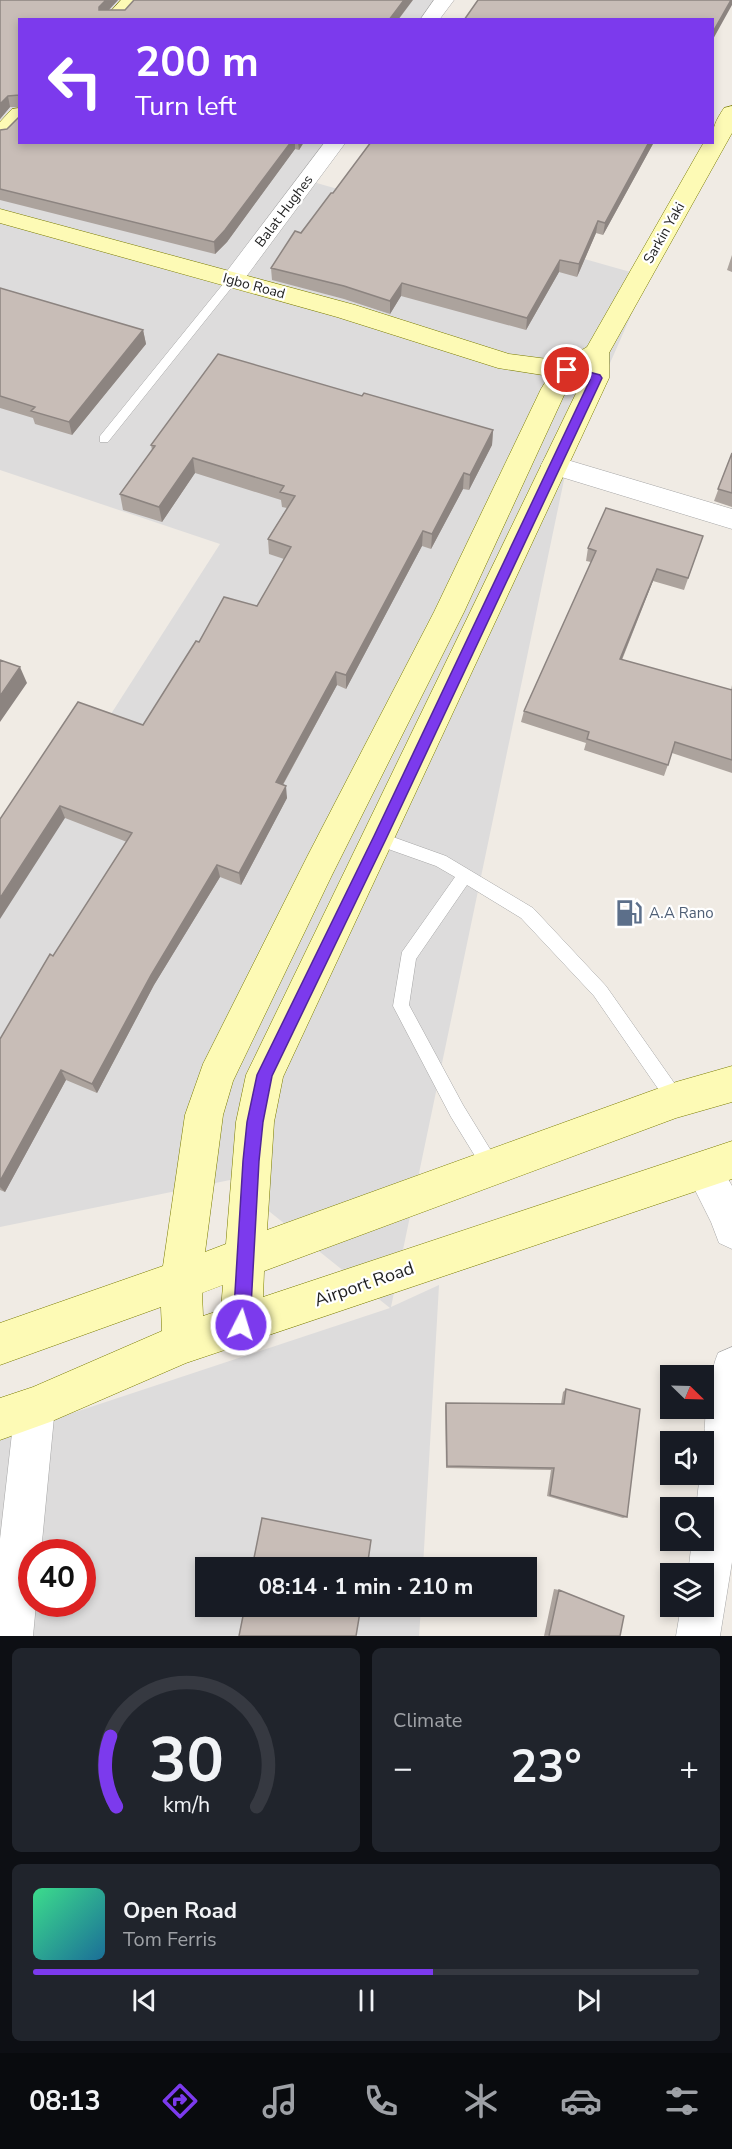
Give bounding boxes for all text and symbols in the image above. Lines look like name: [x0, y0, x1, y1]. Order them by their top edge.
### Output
text: 200 m: [135, 34, 259, 91]
icon: left: [36, 42, 114, 120]
text: Turn left: [135, 88, 236, 125]
street label: Balat Hughes: [251, 171, 318, 251]
street label: Sarkin Yaki: [639, 199, 689, 267]
street label: Igbo Road: [221, 269, 287, 303]
pin: [541, 344, 592, 395]
icon: arrive: [550, 353, 583, 386]
fuel station icon: A.A Rano: [614, 898, 644, 928]
place label: A.A Rano: [649, 903, 714, 923]
street label: Airport Road: [311, 1256, 417, 1312]
position arrow: [209, 1293, 273, 1357]
north arrow: [660, 1365, 714, 1419]
map controls: [660, 1365, 714, 1617]
button: sound: [660, 1431, 714, 1485]
button: search: [660, 1497, 714, 1551]
speed limit sign: 40: [18, 1539, 96, 1617]
button: layers: [660, 1563, 714, 1617]
text: 08:14 · 1 min · 210 m: [259, 1572, 473, 1602]
text: Climate: [393, 1707, 462, 1734]
text: 30: [149, 1718, 223, 1803]
text: 23°: [510, 1737, 582, 1798]
text: −: [393, 1746, 413, 1791]
text: +: [679, 1746, 699, 1791]
text: km/h: [162, 1790, 210, 1820]
text: Open Road: [123, 1896, 237, 1926]
text: Tom Ferris: [123, 1926, 217, 1953]
icon: previous: [128, 1984, 161, 2017]
icon: pause: [350, 1984, 383, 2017]
icon: next: [572, 1984, 605, 2017]
icon: directions: [159, 2080, 201, 2122]
icon: music: [259, 2080, 301, 2122]
icon: phone: [360, 2080, 402, 2122]
icon: climate: [460, 2080, 502, 2122]
icon: car: [560, 2080, 602, 2122]
icon: filters: [661, 2080, 703, 2122]
text: 08:13: [29, 2083, 101, 2120]

